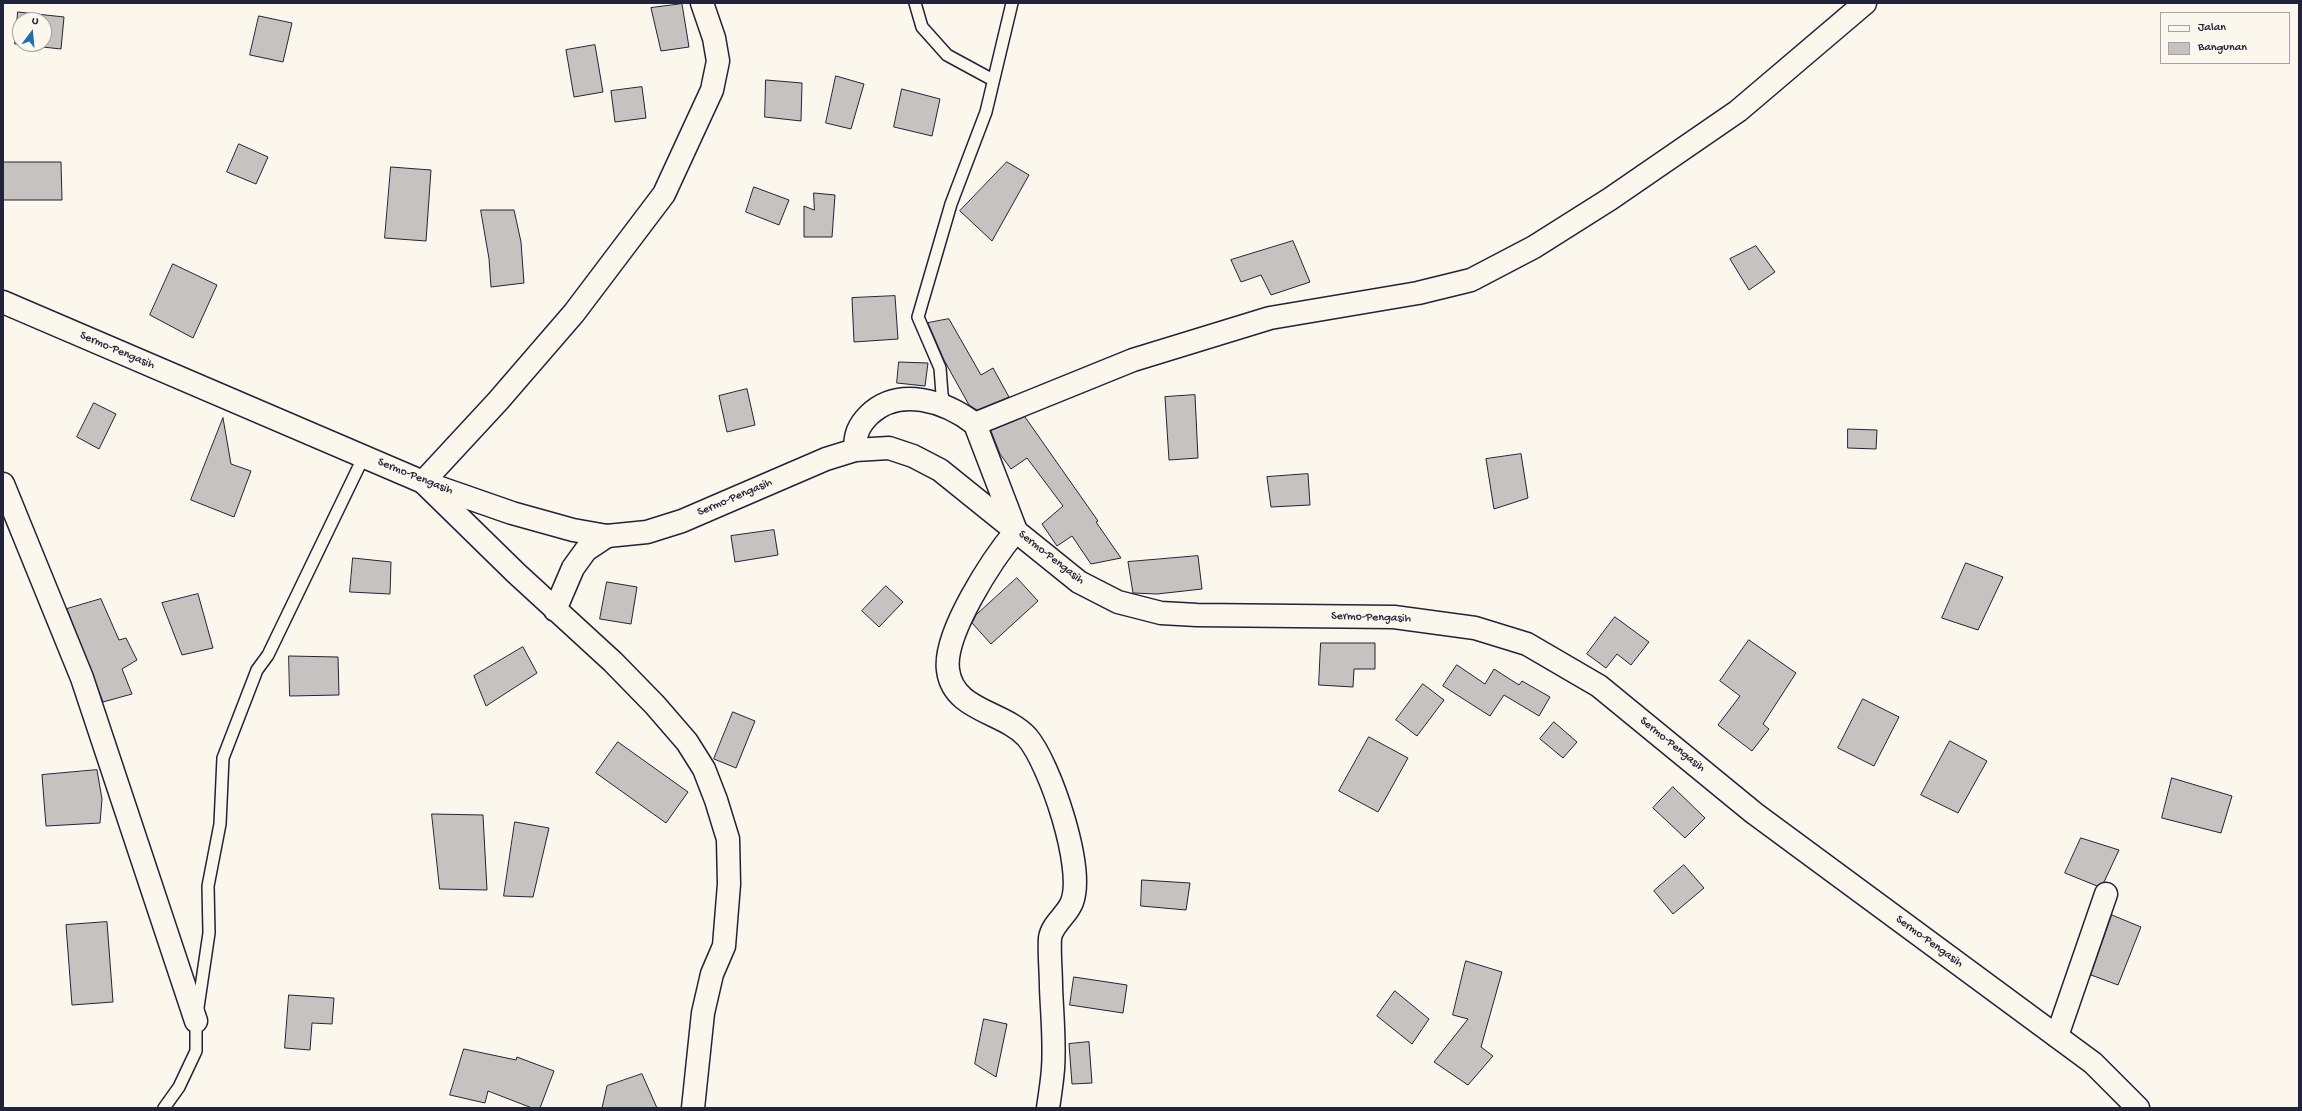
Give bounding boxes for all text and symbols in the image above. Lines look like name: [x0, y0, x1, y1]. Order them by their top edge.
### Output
north arrow: [12, 12, 52, 52]
legend: [2160, 12, 2290, 64]
text: U: [30, 15, 40, 28]
text: Jalan: [2198, 21, 2226, 35]
text: Bangunan: [2198, 41, 2247, 55]
street label: Sermo-Pengasih: [77, 329, 157, 373]
street label: Sermo-Pengasih: [375, 455, 455, 499]
street label: Sermo-Pengasih: [695, 476, 775, 520]
street label: Sermo-Pengasih: [1015, 528, 1087, 588]
street label: Sermo-Pengasih: [1331, 609, 1411, 627]
street label: Sermo-Pengasih: [1636, 714, 1708, 776]
street label: Sermo-Pengasih: [1892, 913, 1966, 971]

